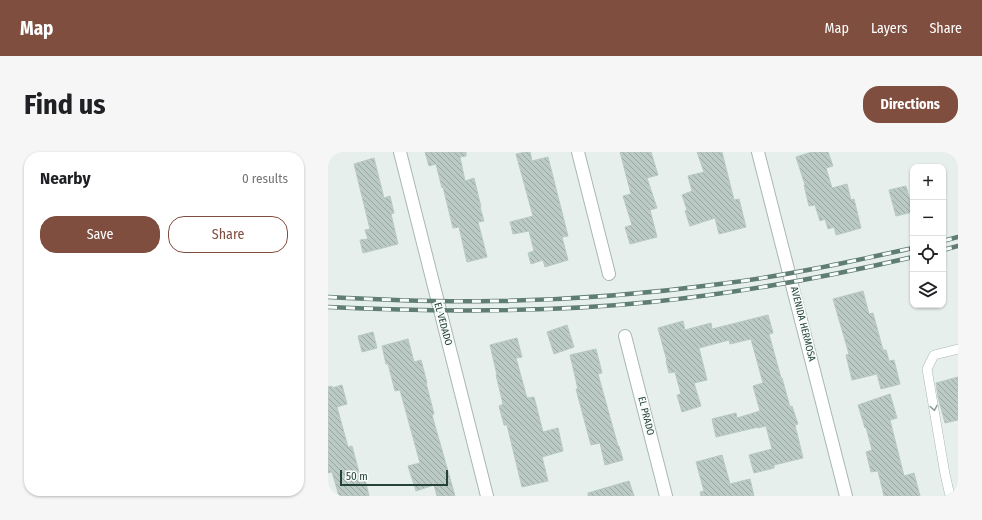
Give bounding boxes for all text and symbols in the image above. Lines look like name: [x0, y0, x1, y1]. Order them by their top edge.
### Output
text: Map: [20, 17, 53, 40]
text: Map: [825, 20, 849, 37]
text: Layers: [871, 20, 907, 37]
text: Share: [929, 20, 962, 37]
button: Directions: [863, 86, 958, 123]
text: Find us: [24, 88, 106, 121]
map controls: [910, 164, 946, 308]
button: +: [910, 164, 946, 200]
text: Nearby: [40, 168, 91, 189]
text: 0 results: [242, 171, 288, 186]
button: −: [910, 200, 946, 236]
button: Save: [40, 216, 160, 253]
button: Share: [168, 216, 288, 253]
button: locate: [910, 236, 946, 272]
button: layers: [910, 272, 946, 308]
street label: AVENIDA HERMOSA: [788, 285, 818, 363]
street label: EL VEDADO: [431, 301, 455, 347]
street label: EL PRADO: [635, 395, 657, 437]
one-way arrow: [929, 405, 937, 411]
scale bar: [340, 468, 448, 487]
text: 50 m: [346, 470, 368, 483]

